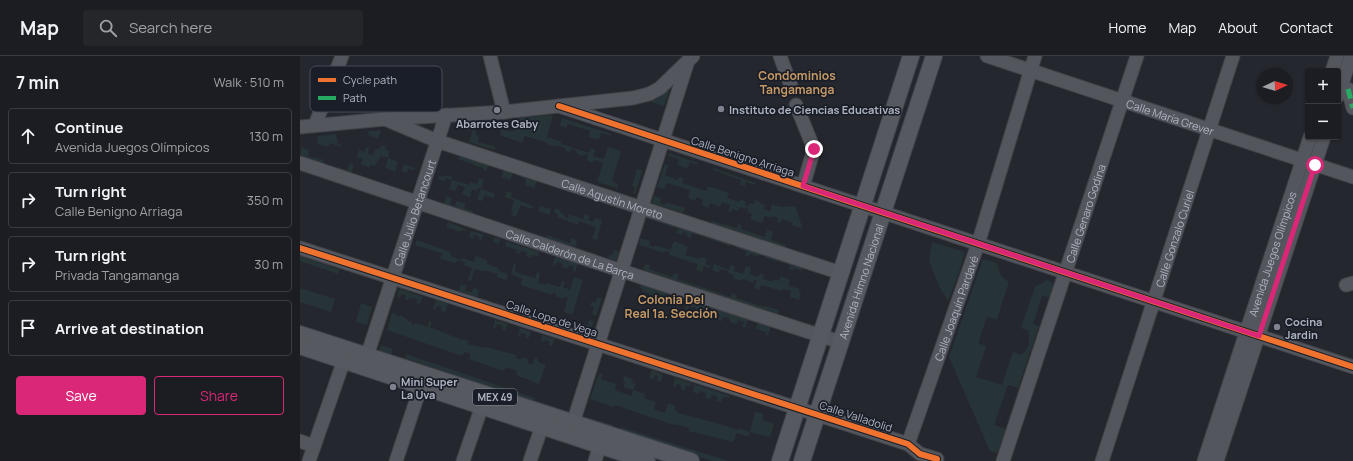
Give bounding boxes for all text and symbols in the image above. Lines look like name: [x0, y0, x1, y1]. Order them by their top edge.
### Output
search box: [83, 10, 363, 46]
text: Map: [20, 15, 59, 41]
icon: search: [97, 17, 119, 39]
text: Search here: [129, 17, 212, 38]
text: Home: [1109, 18, 1146, 37]
text: Map: [1168, 18, 1196, 37]
text: About: [1218, 18, 1258, 37]
text: Contact: [1280, 18, 1333, 37]
legend: [310, 66, 442, 112]
district label: Condominios Tangamanga: [758, 67, 836, 98]
north arrow: [1257, 68, 1293, 104]
map controls: [1305, 68, 1341, 140]
button: +: [1305, 68, 1341, 104]
text: 7 min: [16, 71, 59, 94]
text: Cycle path: [343, 72, 397, 87]
text: Walk · 510 m: [213, 73, 284, 91]
text: Path: [343, 90, 366, 105]
street label: Calle María Grever: [1124, 95, 1216, 138]
place label: Instituto de Ciencias Educativas: [729, 102, 900, 117]
marker: Instituto de Ciencias Educativas: [716, 104, 726, 114]
button: −: [1305, 104, 1341, 140]
marker: Abarrotes Gaby: [492, 105, 502, 115]
place label: Abarrotes Gaby: [456, 116, 539, 131]
text: Continue: [55, 117, 123, 138]
icon: ahead: [17, 125, 39, 147]
text: 130 m: [249, 127, 283, 145]
street label: Calle Benigno Arriaga: [689, 132, 797, 180]
text: Avenida Juegos Olímpicos: [55, 138, 210, 156]
route end: [805, 140, 823, 158]
route start: [1306, 156, 1324, 174]
street label: Calle Julio Betancourt: [390, 157, 438, 268]
street label: Calle Genaro Godina: [1062, 162, 1108, 265]
street label: Calle Agustín Moreto: [560, 175, 666, 222]
text: Turn right: [55, 181, 126, 202]
street label: Calle Gonzalo Curiel: [1151, 188, 1197, 289]
icon: right: [17, 189, 39, 211]
street label: Avenida Juegos Olímpicos: [1244, 189, 1299, 318]
text: 350 m: [247, 191, 283, 209]
text: Calle Benigno Arriaga: [55, 202, 182, 220]
street label: Avenida Himno Nacional: [835, 222, 886, 341]
street label: Calle Calderón de La Barça: [504, 225, 636, 282]
text: Turn right: [55, 245, 126, 266]
icon: right: [17, 253, 39, 275]
street label: Calle Joaquín Pardavé: [930, 253, 981, 363]
text: 30 m: [254, 255, 283, 273]
text: Privada Tangamanga: [55, 266, 179, 284]
district label: Colonia Del Real 1a. Sección: [625, 291, 717, 322]
street label: Calle Lope de Vega: [504, 296, 600, 340]
place label: Cocina Jardin: [1285, 314, 1322, 342]
icon: arrive: [17, 317, 39, 339]
text: Arrive at destination: [55, 318, 204, 339]
marker: Cocina Jardin: [1272, 322, 1282, 332]
place label: Mini Super La Uva: [401, 374, 458, 402]
button: Save: [16, 376, 146, 415]
button: Share: [154, 376, 284, 415]
marker: Mini Super La Uva: [388, 382, 398, 392]
road number: MEX 49: [473, 389, 517, 405]
street label: Calle Valladolid: [818, 397, 894, 435]

